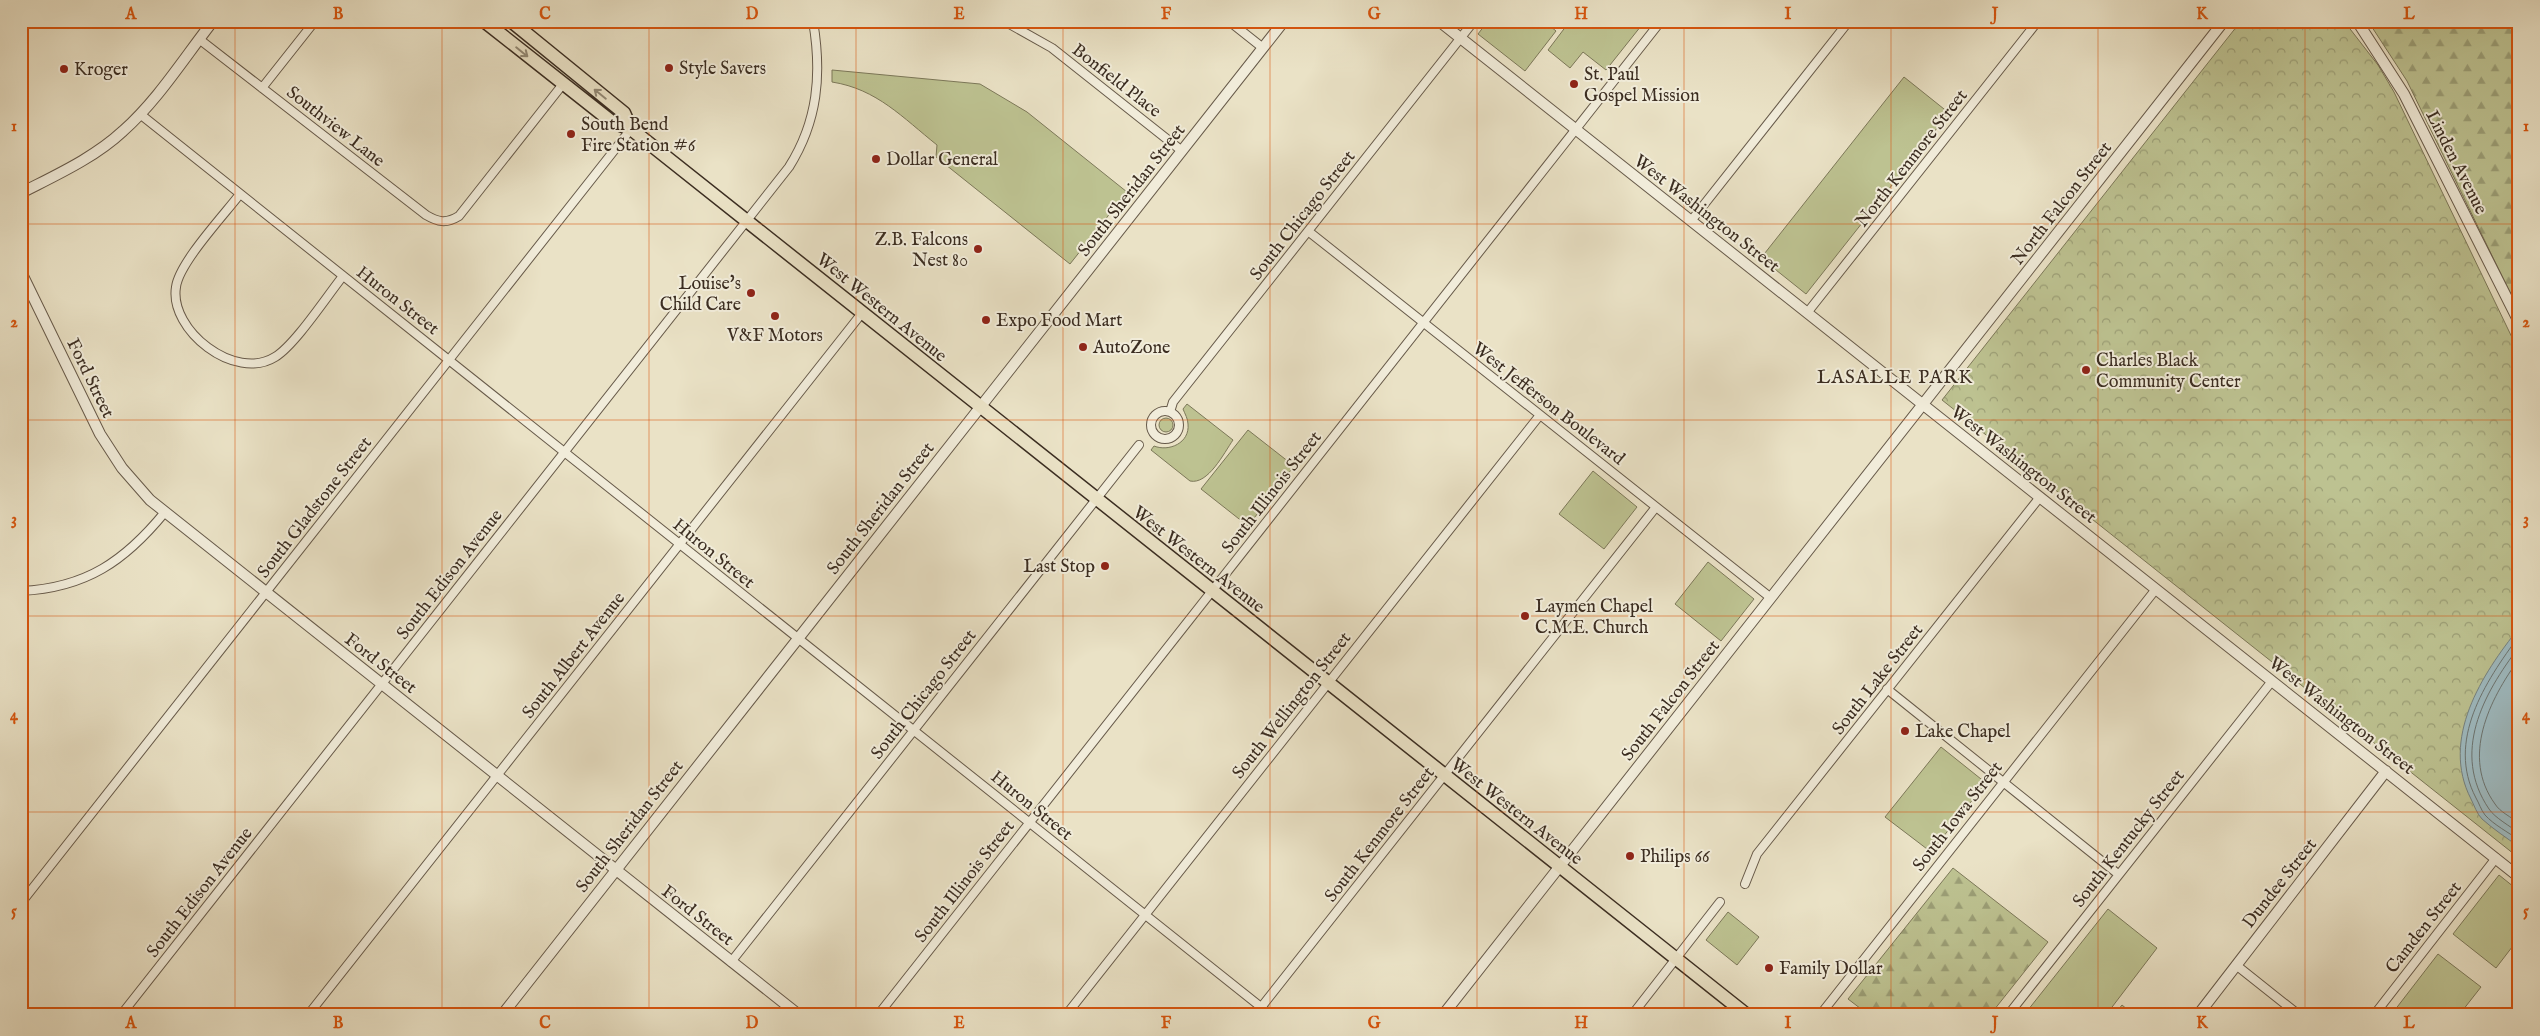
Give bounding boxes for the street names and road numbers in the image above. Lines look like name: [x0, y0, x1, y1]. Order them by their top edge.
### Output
street label: Bonfield Place: [1067, 39, 1165, 123]
street label: Southview Lane: [281, 82, 389, 173]
street label: North Kenmore Street: [1851, 85, 1973, 233]
street label: Linden Avenue: [2420, 107, 2492, 219]
street label: South Sheridan Street: [1073, 120, 1191, 262]
street label: North Falcon Street: [2007, 138, 2118, 270]
street label: South Chicago Street: [1245, 146, 1361, 286]
street label: West Washington Street: [1629, 150, 1784, 278]
street label: West Western Avenue: [811, 248, 951, 368]
street label: Huron Street: [351, 262, 443, 341]
street label: Ford Street: [61, 335, 119, 422]
street label: West Jefferson Boulevard: [1467, 338, 1629, 471]
street label: West Washington Street: [1946, 401, 2101, 529]
street label: South Illinois Street: [1217, 427, 1327, 559]
street label: South Gladstone Street: [253, 433, 378, 583]
street label: South Sheridan Street: [822, 438, 940, 580]
street label: West Western Avenue: [1127, 501, 1269, 619]
street label: South Edison Avenue: [392, 505, 508, 645]
street label: Huron Street: [667, 514, 759, 594]
street label: South Albert Avenue: [518, 588, 631, 724]
street label: South Lake Street: [1828, 620, 1929, 740]
street label: South Chicago Street: [866, 625, 982, 765]
street label: South Wellington Street: [1228, 628, 1357, 784]
street label: Ford Street: [339, 629, 421, 700]
street label: South Falcon Street: [1617, 636, 1726, 766]
street label: West Washington Street: [2264, 652, 2419, 780]
street label: West Western Avenue: [1445, 753, 1587, 871]
street label: South Sheridan Street: [571, 756, 689, 898]
street label: South Iowa Street: [1908, 757, 2008, 876]
street label: South Kenmore Street: [1320, 763, 1440, 907]
street label: South Kentucky Street: [2068, 765, 2190, 913]
street label: Huron Street: [985, 766, 1077, 846]
street label: South Illinois Street: [910, 816, 1020, 948]
street label: South Edison Avenue: [142, 823, 258, 963]
street label: Dundee Street: [2238, 834, 2323, 934]
street label: Camden Street: [2381, 877, 2467, 979]
street label: Ford Street: [656, 881, 738, 952]

